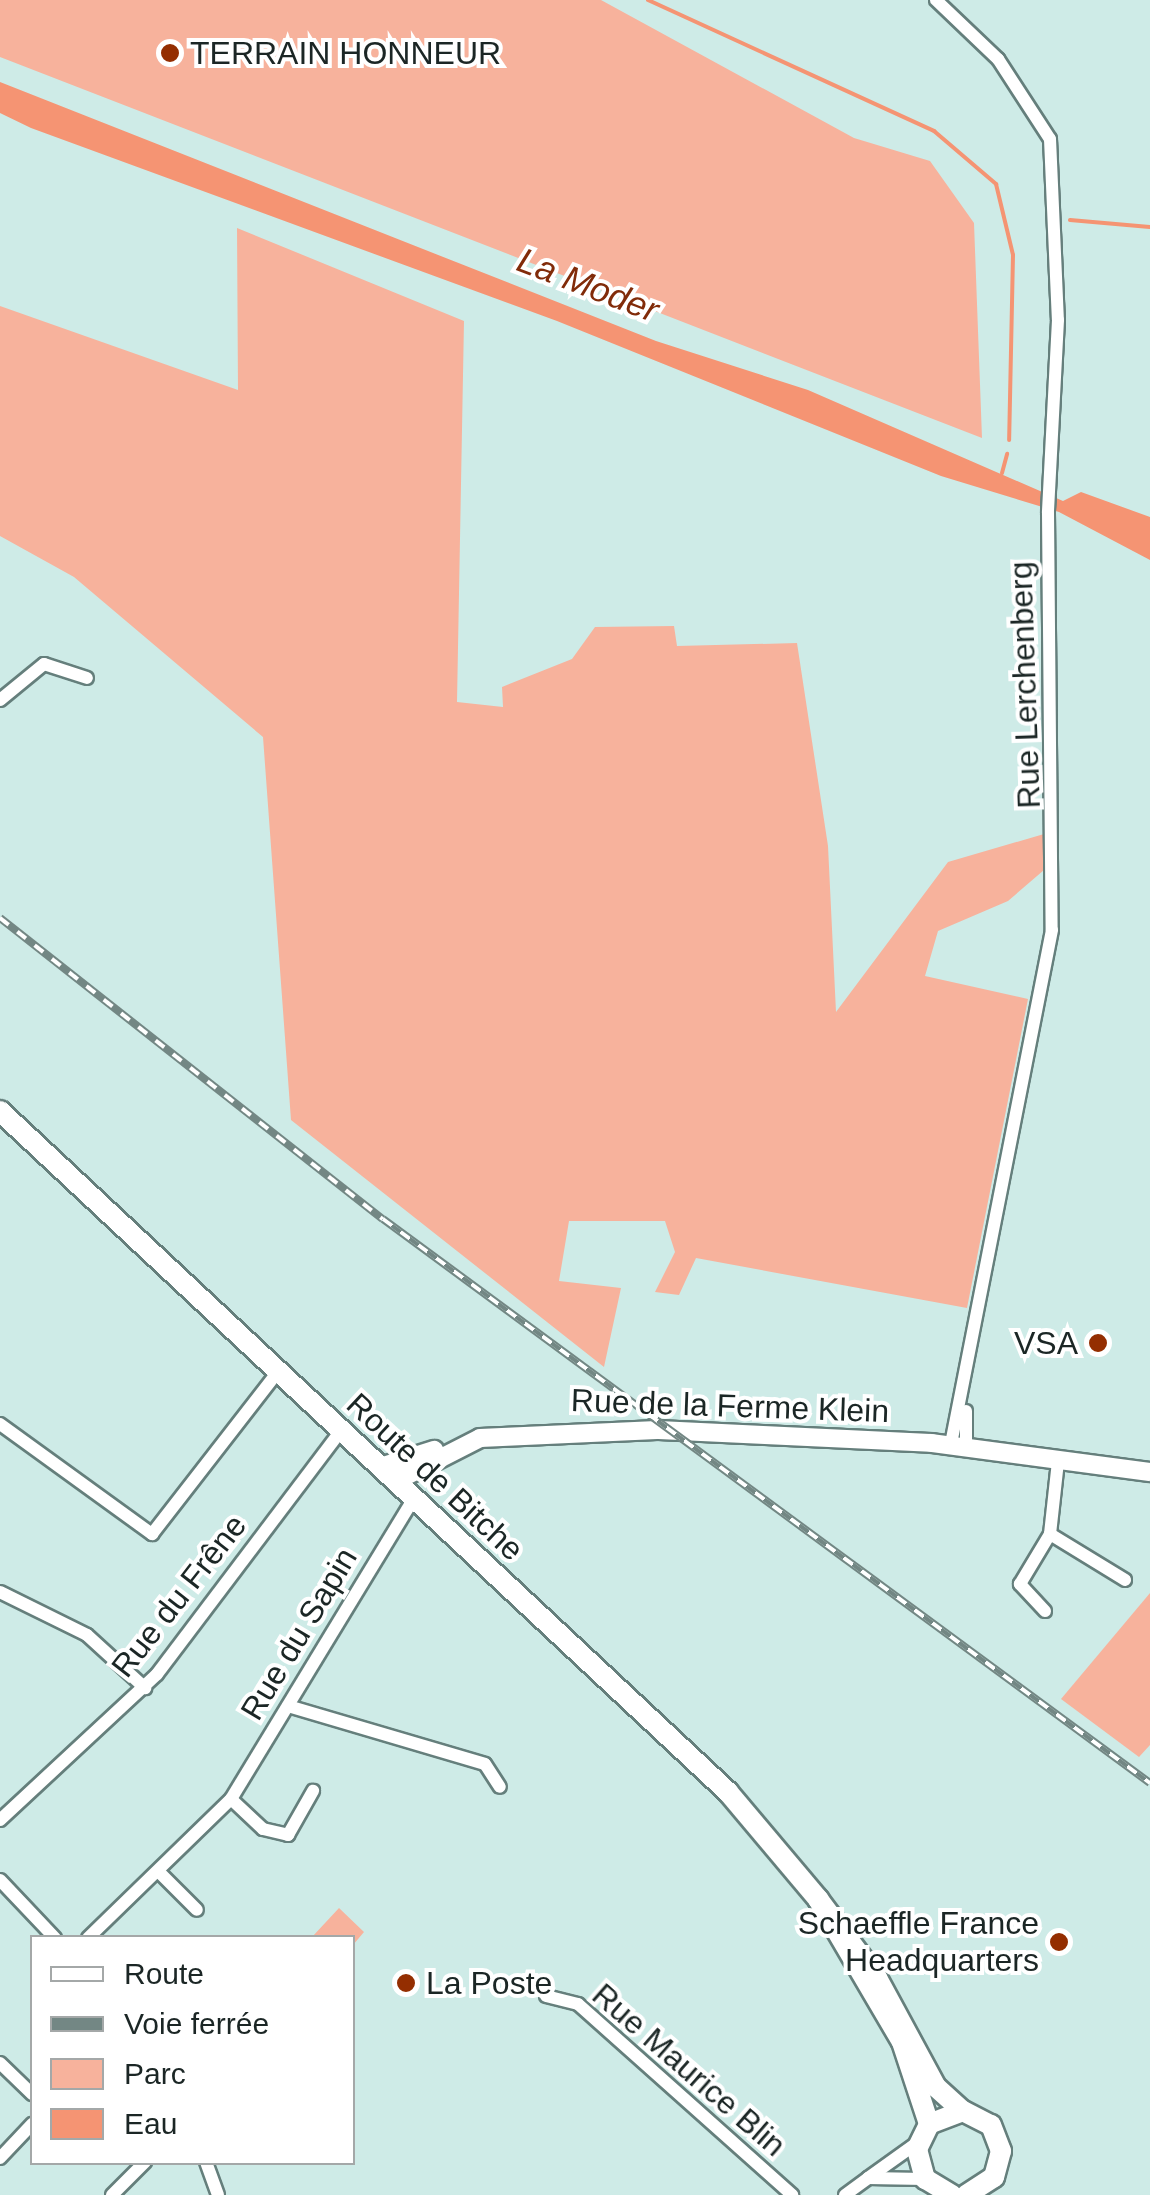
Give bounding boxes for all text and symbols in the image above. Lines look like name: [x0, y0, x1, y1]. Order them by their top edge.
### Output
place label: TERRAIN HONNEUR: [190, 34, 501, 72]
marker: TERRAIN HONNEUR: [159, 42, 181, 64]
water label: La Moder: [511, 239, 665, 331]
street label: Rue Lerchenberg: [1001, 561, 1049, 809]
place label: VSA: [1014, 1324, 1078, 1362]
marker: VSA: [1087, 1332, 1109, 1354]
street label: Rue de la Ferme Klein: [570, 1381, 890, 1431]
street label: Route de Bitche: [339, 1385, 531, 1569]
street label: Rue du Frêne: [104, 1507, 254, 1685]
street label: Rue du Sapin: [233, 1541, 365, 1727]
place label: Schaeffle France Headquarters: [798, 1905, 1039, 1980]
marker: Schaeffle France Headquarters: [1048, 1931, 1070, 1953]
legend: [30, 1935, 355, 2165]
text: Route: [124, 1957, 204, 1990]
place label: La Poste: [426, 1964, 552, 2002]
marker: La Poste: [395, 1972, 417, 1994]
street label: Rue Maurice Blin: [584, 1976, 794, 2164]
text: Voie ferrée: [124, 2007, 269, 2040]
text: Parc: [124, 2057, 186, 2090]
text: Eau: [124, 2107, 177, 2140]

